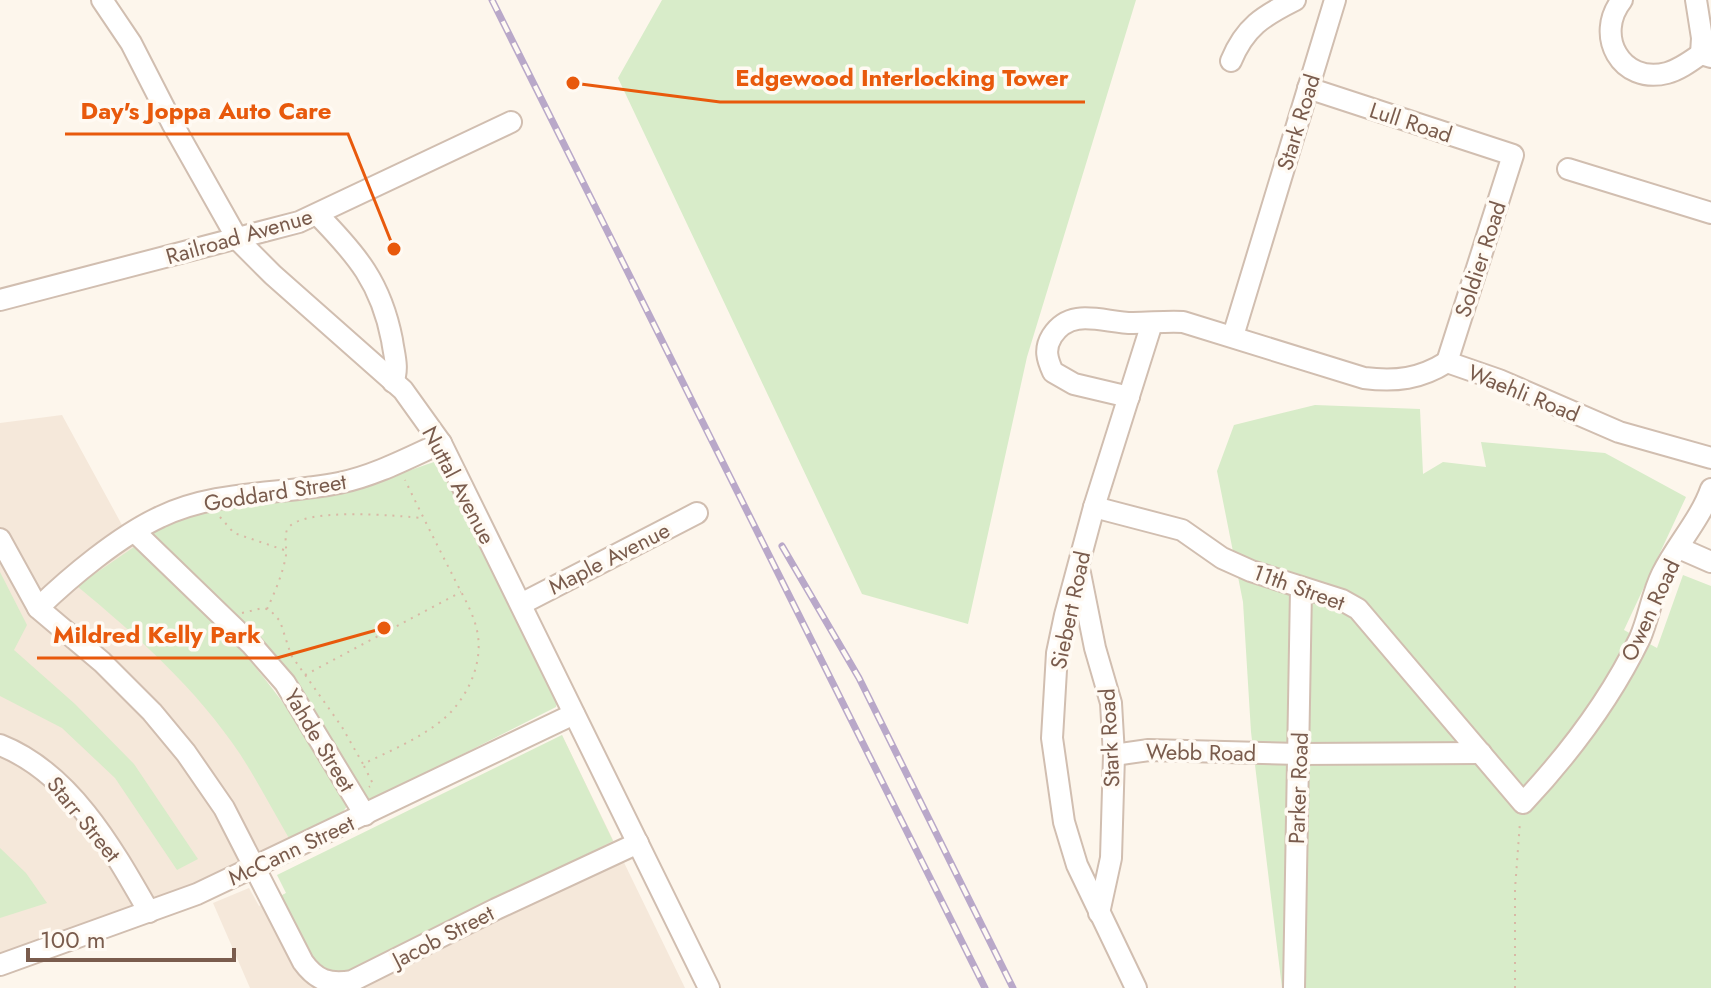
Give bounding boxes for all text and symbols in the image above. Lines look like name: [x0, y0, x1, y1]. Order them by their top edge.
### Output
callout: Edgewood Interlocking Tower: [720, 54, 1085, 102]
text: Edgewood Interlocking Tower: [735, 60, 1069, 95]
street label: Stark Road: [1268, 70, 1328, 174]
callout: Day's Joppa Auto Care: [65, 86, 348, 134]
text: Day's Joppa Auto Care: [81, 93, 331, 128]
street label: Lull Road: [1366, 94, 1456, 150]
street label: Soldier Road: [1446, 197, 1514, 321]
street label: Railroad Avenue: [162, 200, 316, 272]
street label: Waehli Road: [1463, 356, 1585, 430]
street label: Nuttal Avenue: [414, 420, 504, 550]
street label: Goddard Street: [201, 465, 349, 519]
street label: Maple Avenue: [543, 514, 675, 602]
street label: Siebert Road: [1042, 548, 1098, 672]
street label: Owen Road: [1612, 554, 1688, 666]
street label: 11th Street: [1249, 556, 1350, 619]
callout: Mildred Kelly Park: [37, 610, 277, 658]
text: Mildred Kelly Park: [53, 617, 261, 652]
street label: Yahde Street: [277, 682, 364, 798]
street label: Stark Road: [1090, 688, 1128, 788]
street label: Parker Road: [1280, 732, 1316, 844]
street label: Webb Road: [1145, 735, 1257, 769]
street label: Starr Street: [39, 769, 129, 869]
street label: McCann Street: [223, 806, 360, 893]
street label: Jacob Street: [384, 896, 500, 977]
scale bar: [28, 912, 234, 962]
text: 100 m: [40, 922, 106, 957]

